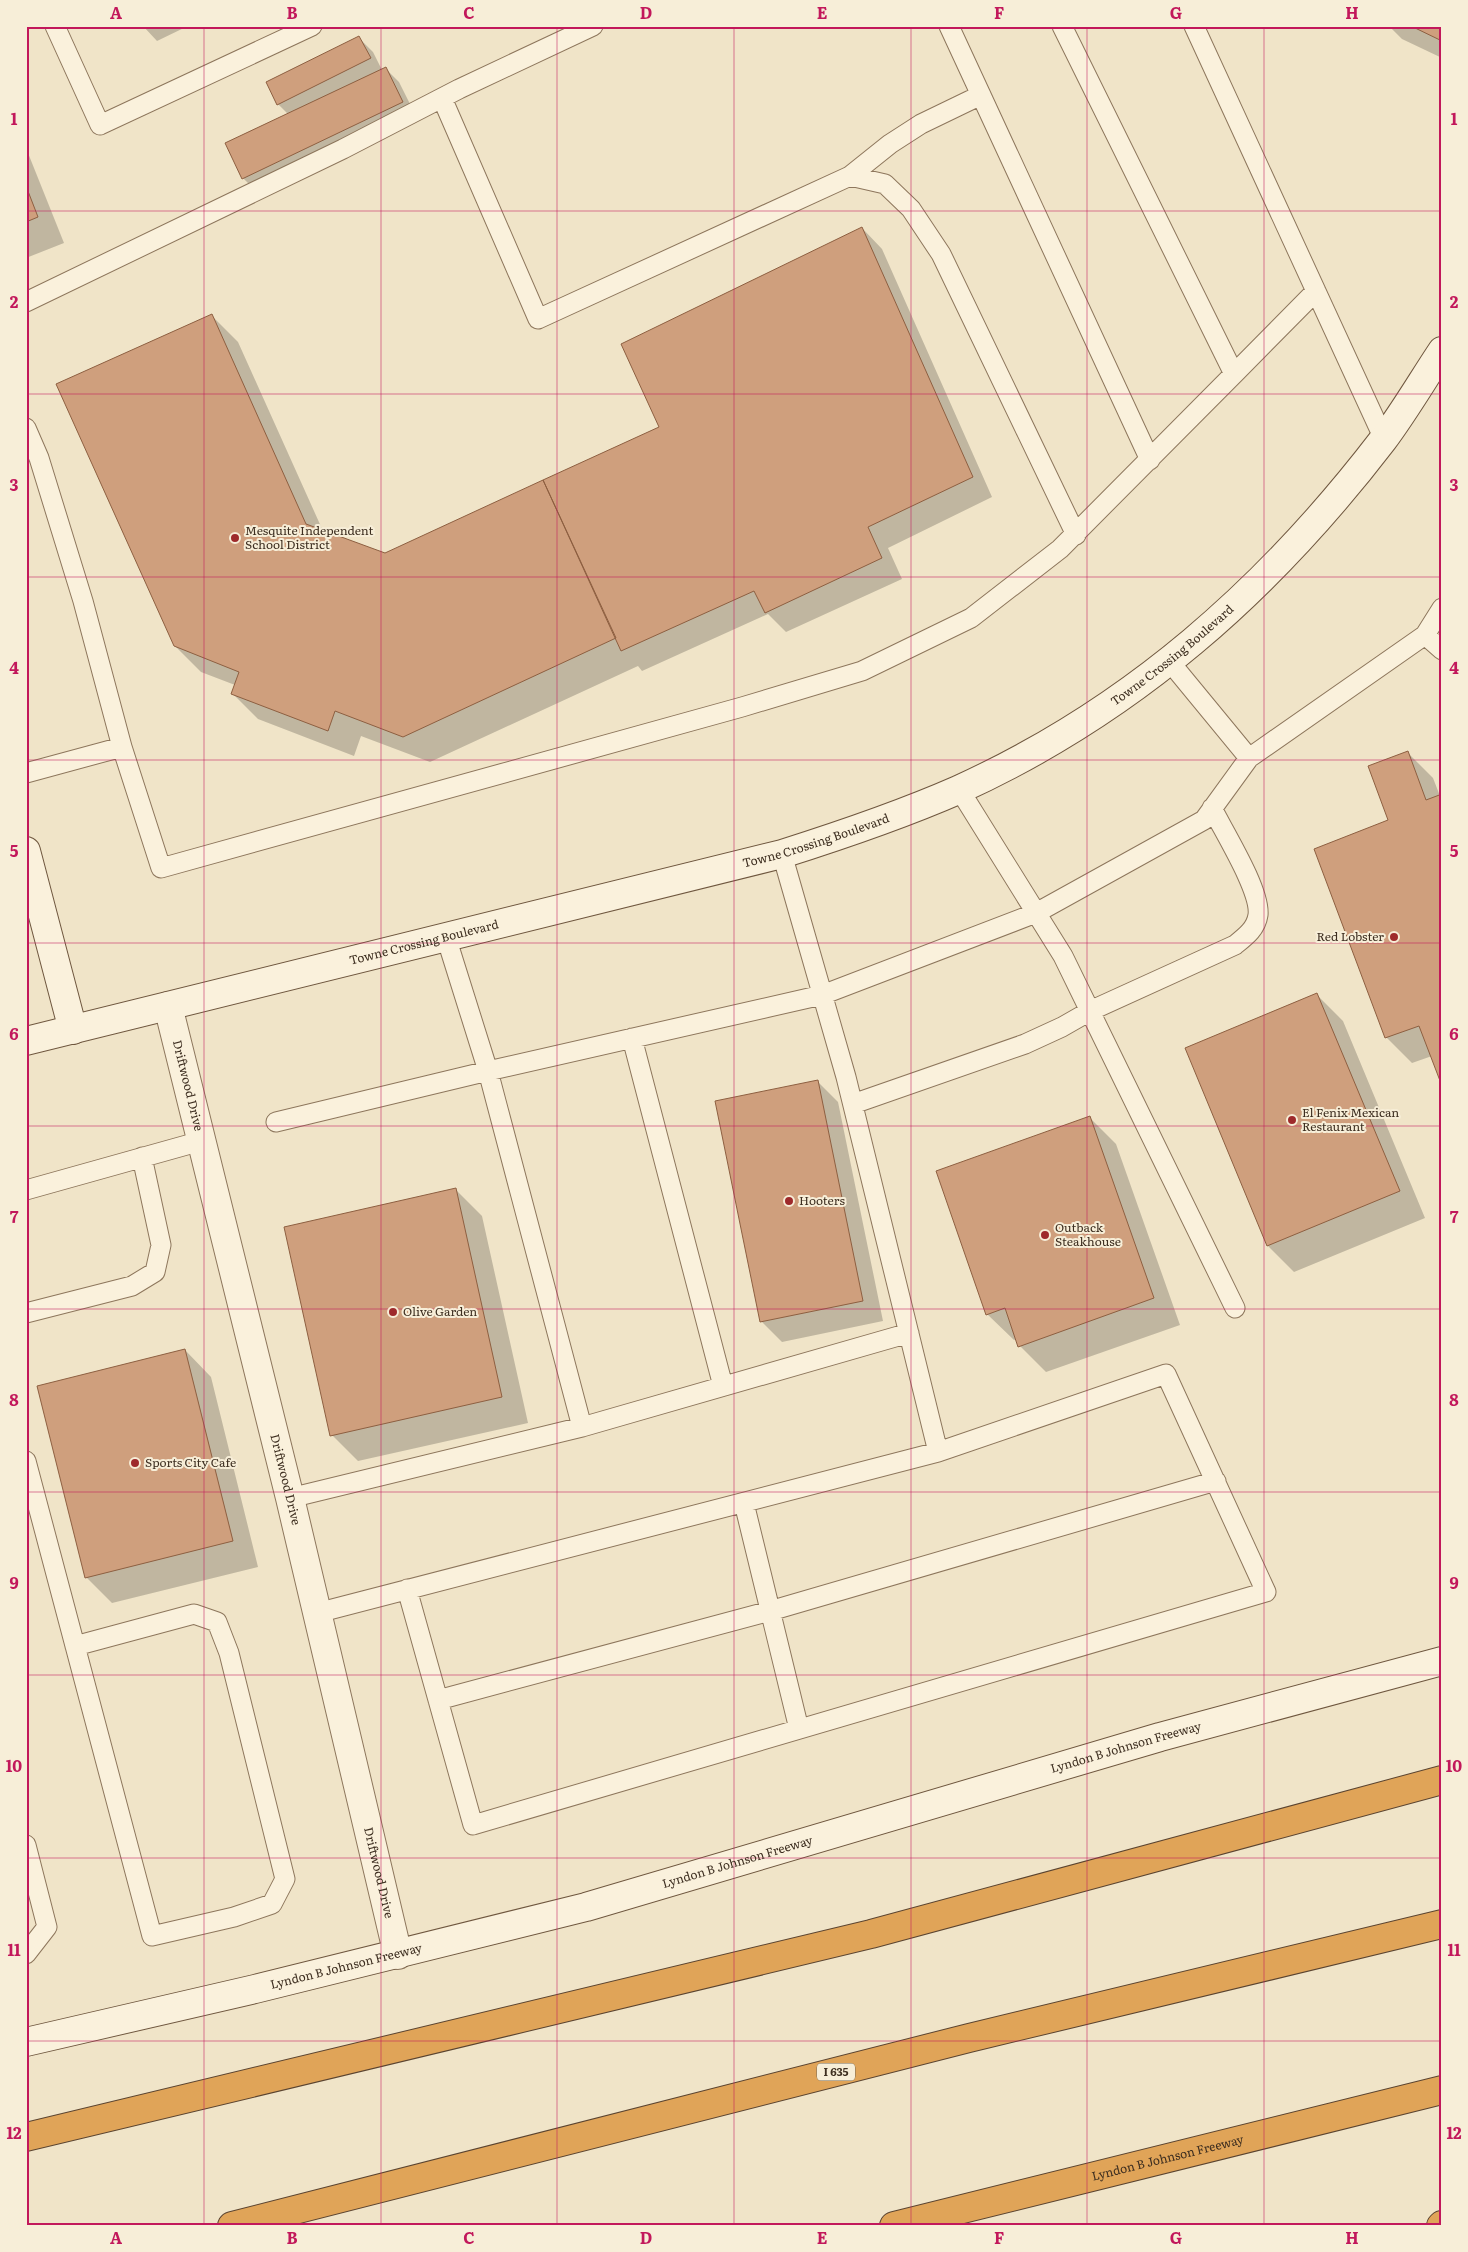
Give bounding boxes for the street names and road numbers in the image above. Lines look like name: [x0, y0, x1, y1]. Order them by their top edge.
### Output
street label: Towne Crossing Boulevard: [1106, 599, 1238, 710]
street label: Towne Crossing Boulevard: [740, 808, 892, 871]
street label: Towne Crossing Boulevard: [347, 914, 501, 969]
street label: Driftwood Drive: [169, 1038, 209, 1133]
street label: Driftwood Drive: [266, 1432, 306, 1527]
street label: Lyndon B Johnson Freeway: [1048, 1716, 1203, 1777]
street label: Driftwood Drive: [360, 1825, 399, 1920]
street label: Lyndon B Johnson Freeway: [660, 1830, 815, 1892]
street label: Lyndon B Johnson Freeway: [268, 1938, 424, 1993]
road number: I 635: [817, 2064, 855, 2080]
street label: Lyndon B Johnson Freeway: [1090, 2130, 1245, 2185]

